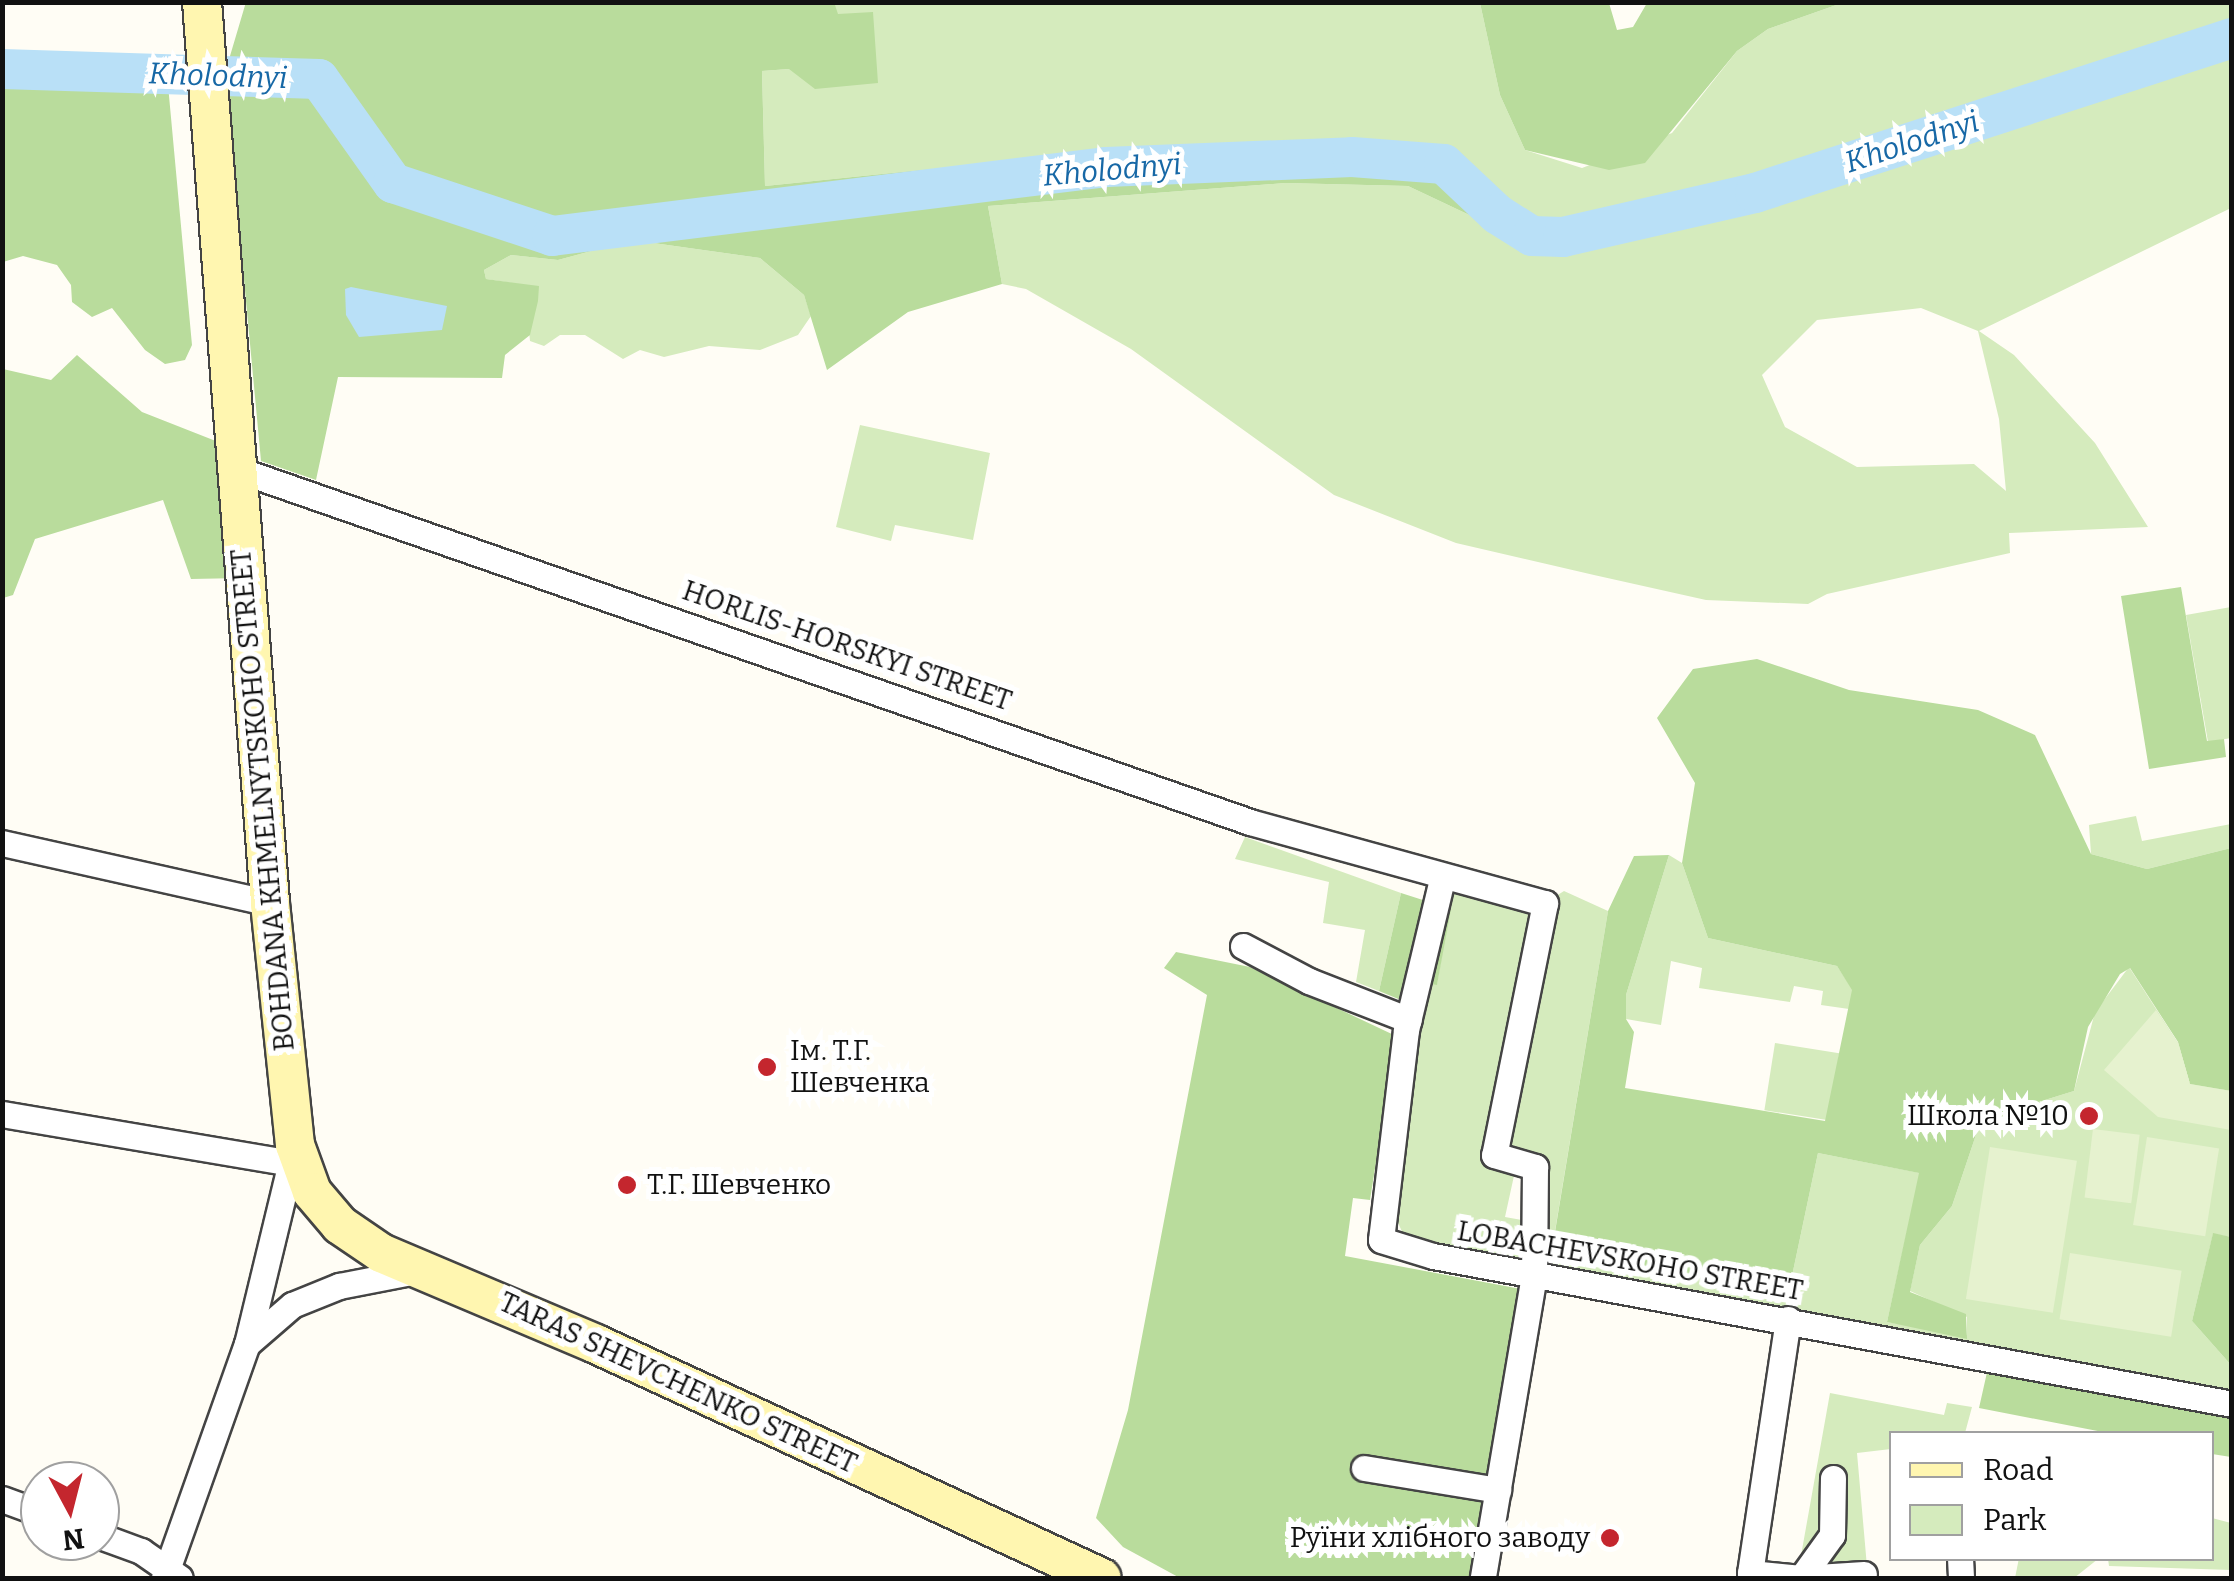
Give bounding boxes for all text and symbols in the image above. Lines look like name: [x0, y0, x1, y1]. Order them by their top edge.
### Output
water label: Kholodnyi: [148, 56, 288, 96]
water label: Kholodnyi: [1840, 103, 1984, 181]
water label: Kholodnyi: [1041, 146, 1183, 194]
street label: BOHDANA KHMELNYTSKOHO STREET: [224, 548, 302, 1052]
street label: HORLIS-HORSKYI STREET: [678, 574, 1016, 718]
place label: Ім. Т.Г. Шевченка: [790, 1034, 930, 1100]
marker: Ім. Т.Г. Шевченка: [754, 1054, 780, 1080]
place label: Школа №10: [1907, 1099, 2069, 1133]
marker: Школа №10: [2078, 1105, 2100, 1127]
place label: Т.Г. Шевченко: [647, 1168, 831, 1202]
marker: Т.Г. Шевченко: [616, 1174, 638, 1196]
street label: LOBACHEVSKOHO STREET: [1455, 1214, 1805, 1308]
street label: TARAS SHEVCHENKO STREET: [494, 1285, 862, 1481]
legend: [1889, 1431, 2214, 1561]
text: Road: [1983, 1452, 2054, 1488]
north arrow: [20, 1461, 120, 1561]
text: Park: [1983, 1502, 2046, 1538]
place label: Руїни хлібного заводу: [1290, 1521, 1590, 1555]
text: N: [61, 1522, 86, 1557]
marker: Руїни хлібного заводу: [1599, 1527, 1621, 1549]

